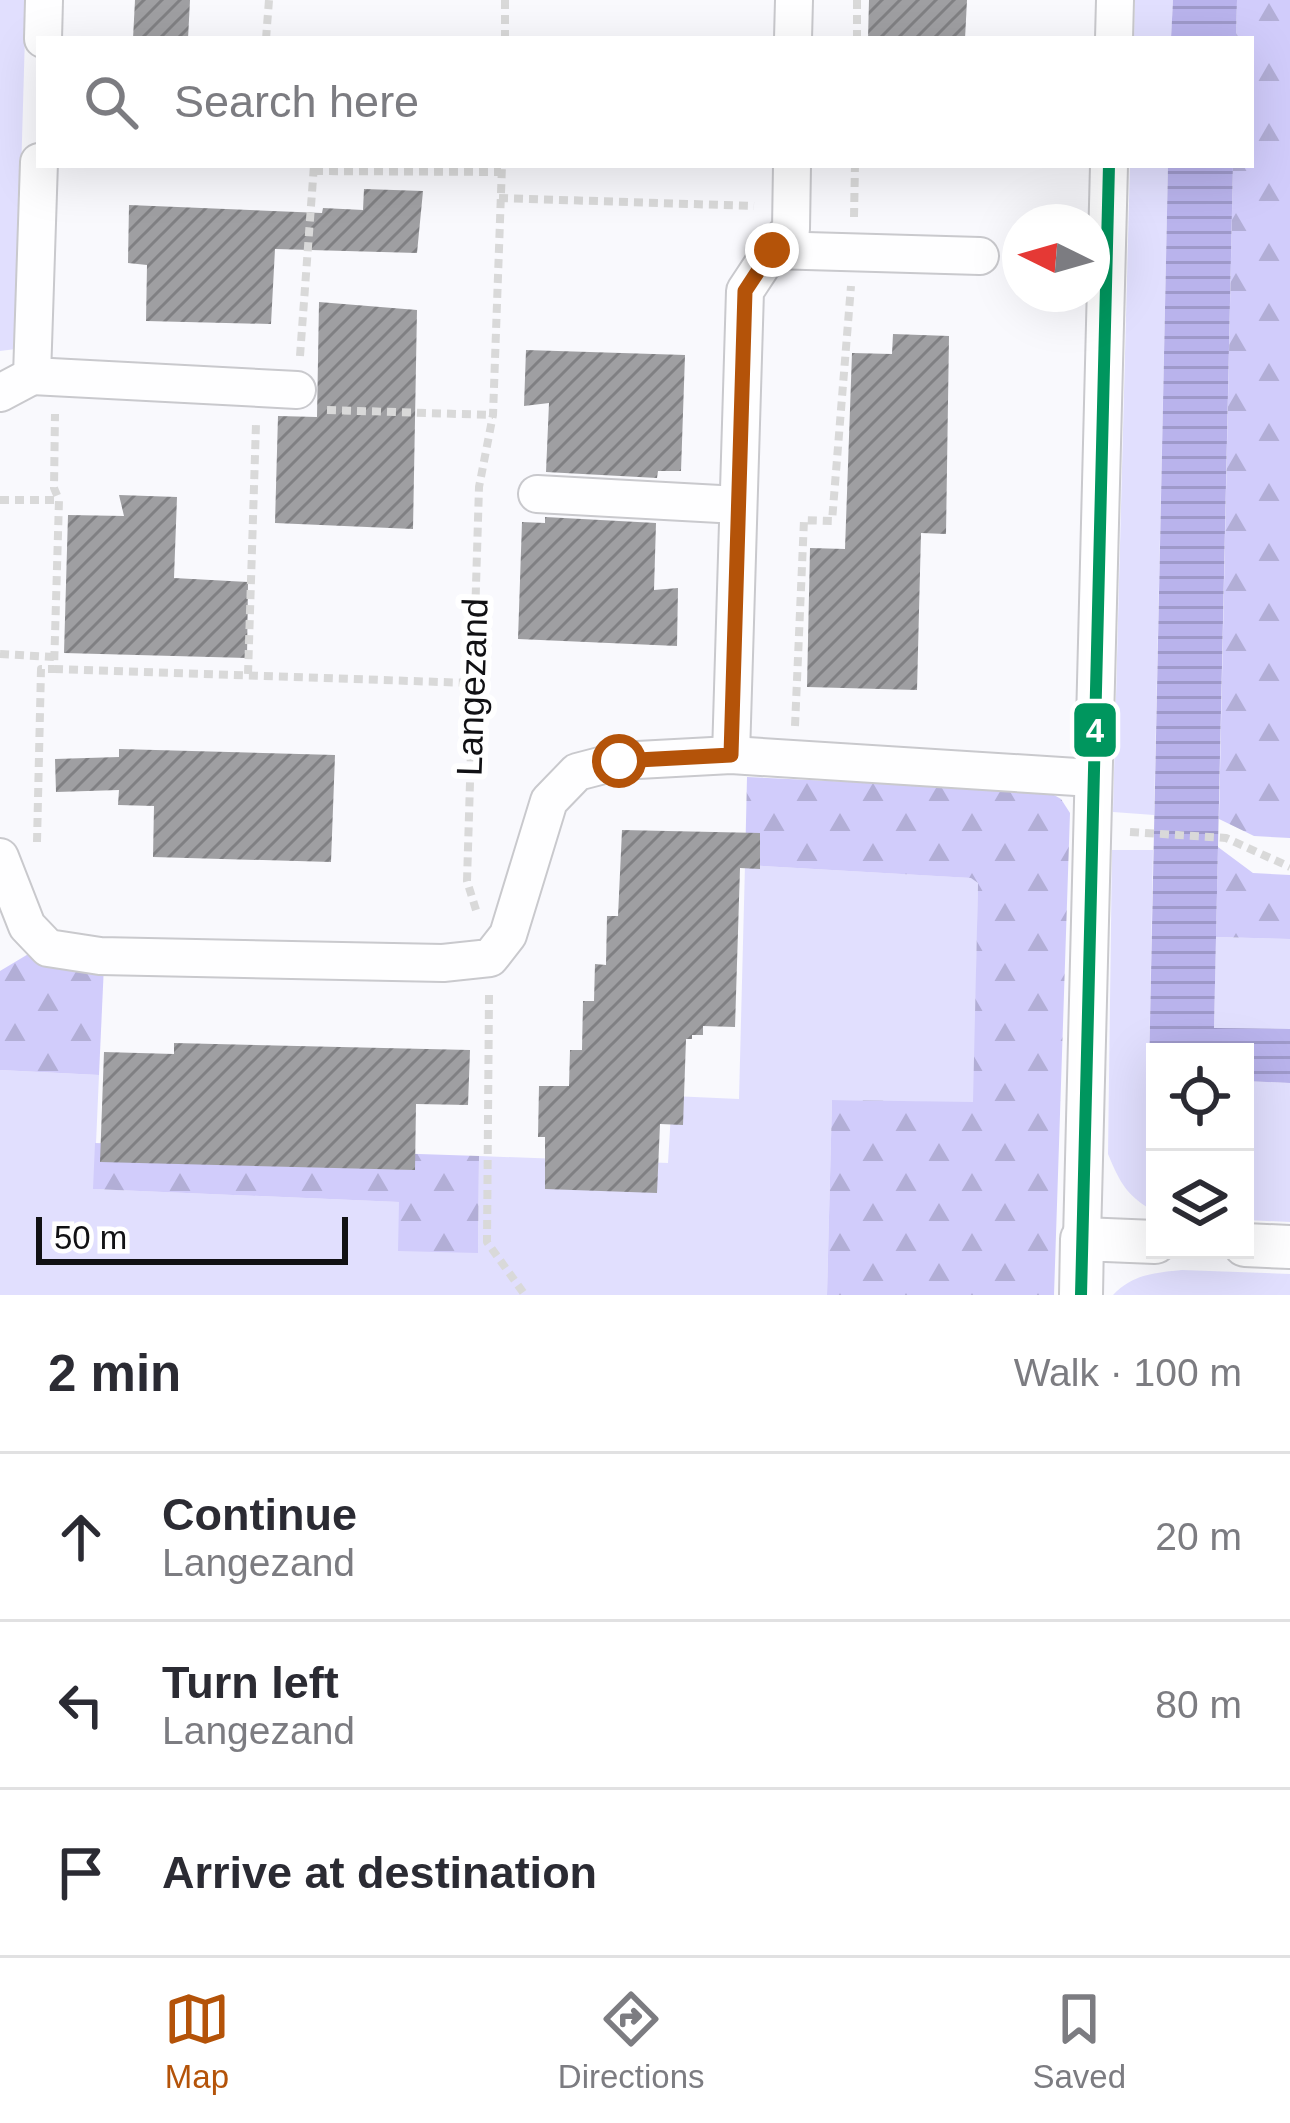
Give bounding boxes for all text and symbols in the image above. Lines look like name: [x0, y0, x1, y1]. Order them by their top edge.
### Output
search box: [36, 36, 1254, 168]
icon: search: [78, 69, 144, 135]
text: Search here: [174, 76, 419, 127]
north arrow: [1002, 204, 1110, 312]
route end: [745, 223, 799, 277]
street label: Langezand: [448, 597, 496, 777]
line badge: 4: [1072, 701, 1118, 759]
text: 4: [1086, 712, 1105, 749]
route start: [592, 734, 646, 788]
map controls: [1146, 1043, 1254, 1259]
button: locate: [1146, 1043, 1254, 1151]
button: layers: [1146, 1151, 1254, 1259]
scale bar: [36, 1211, 348, 1264]
text: 50 m: [54, 1219, 127, 1256]
text: 2 min: [48, 1345, 181, 1402]
text: Walk · 100 m: [1014, 1351, 1242, 1394]
text: Continue: [162, 1489, 357, 1540]
icon: ahead: [48, 1504, 114, 1570]
text: 20 m: [1155, 1515, 1242, 1558]
text: Langezand: [162, 1541, 355, 1584]
text: Turn left: [162, 1657, 339, 1708]
icon: left: [48, 1672, 114, 1738]
text: 80 m: [1155, 1683, 1242, 1726]
text: Langezand: [162, 1709, 355, 1752]
icon: arrive: [48, 1840, 114, 1906]
text: Arrive at destination: [162, 1847, 597, 1898]
tab: Map: [164, 1986, 230, 2096]
tab: Directions: [558, 1986, 705, 2096]
tab: Saved: [1032, 1986, 1126, 2096]

